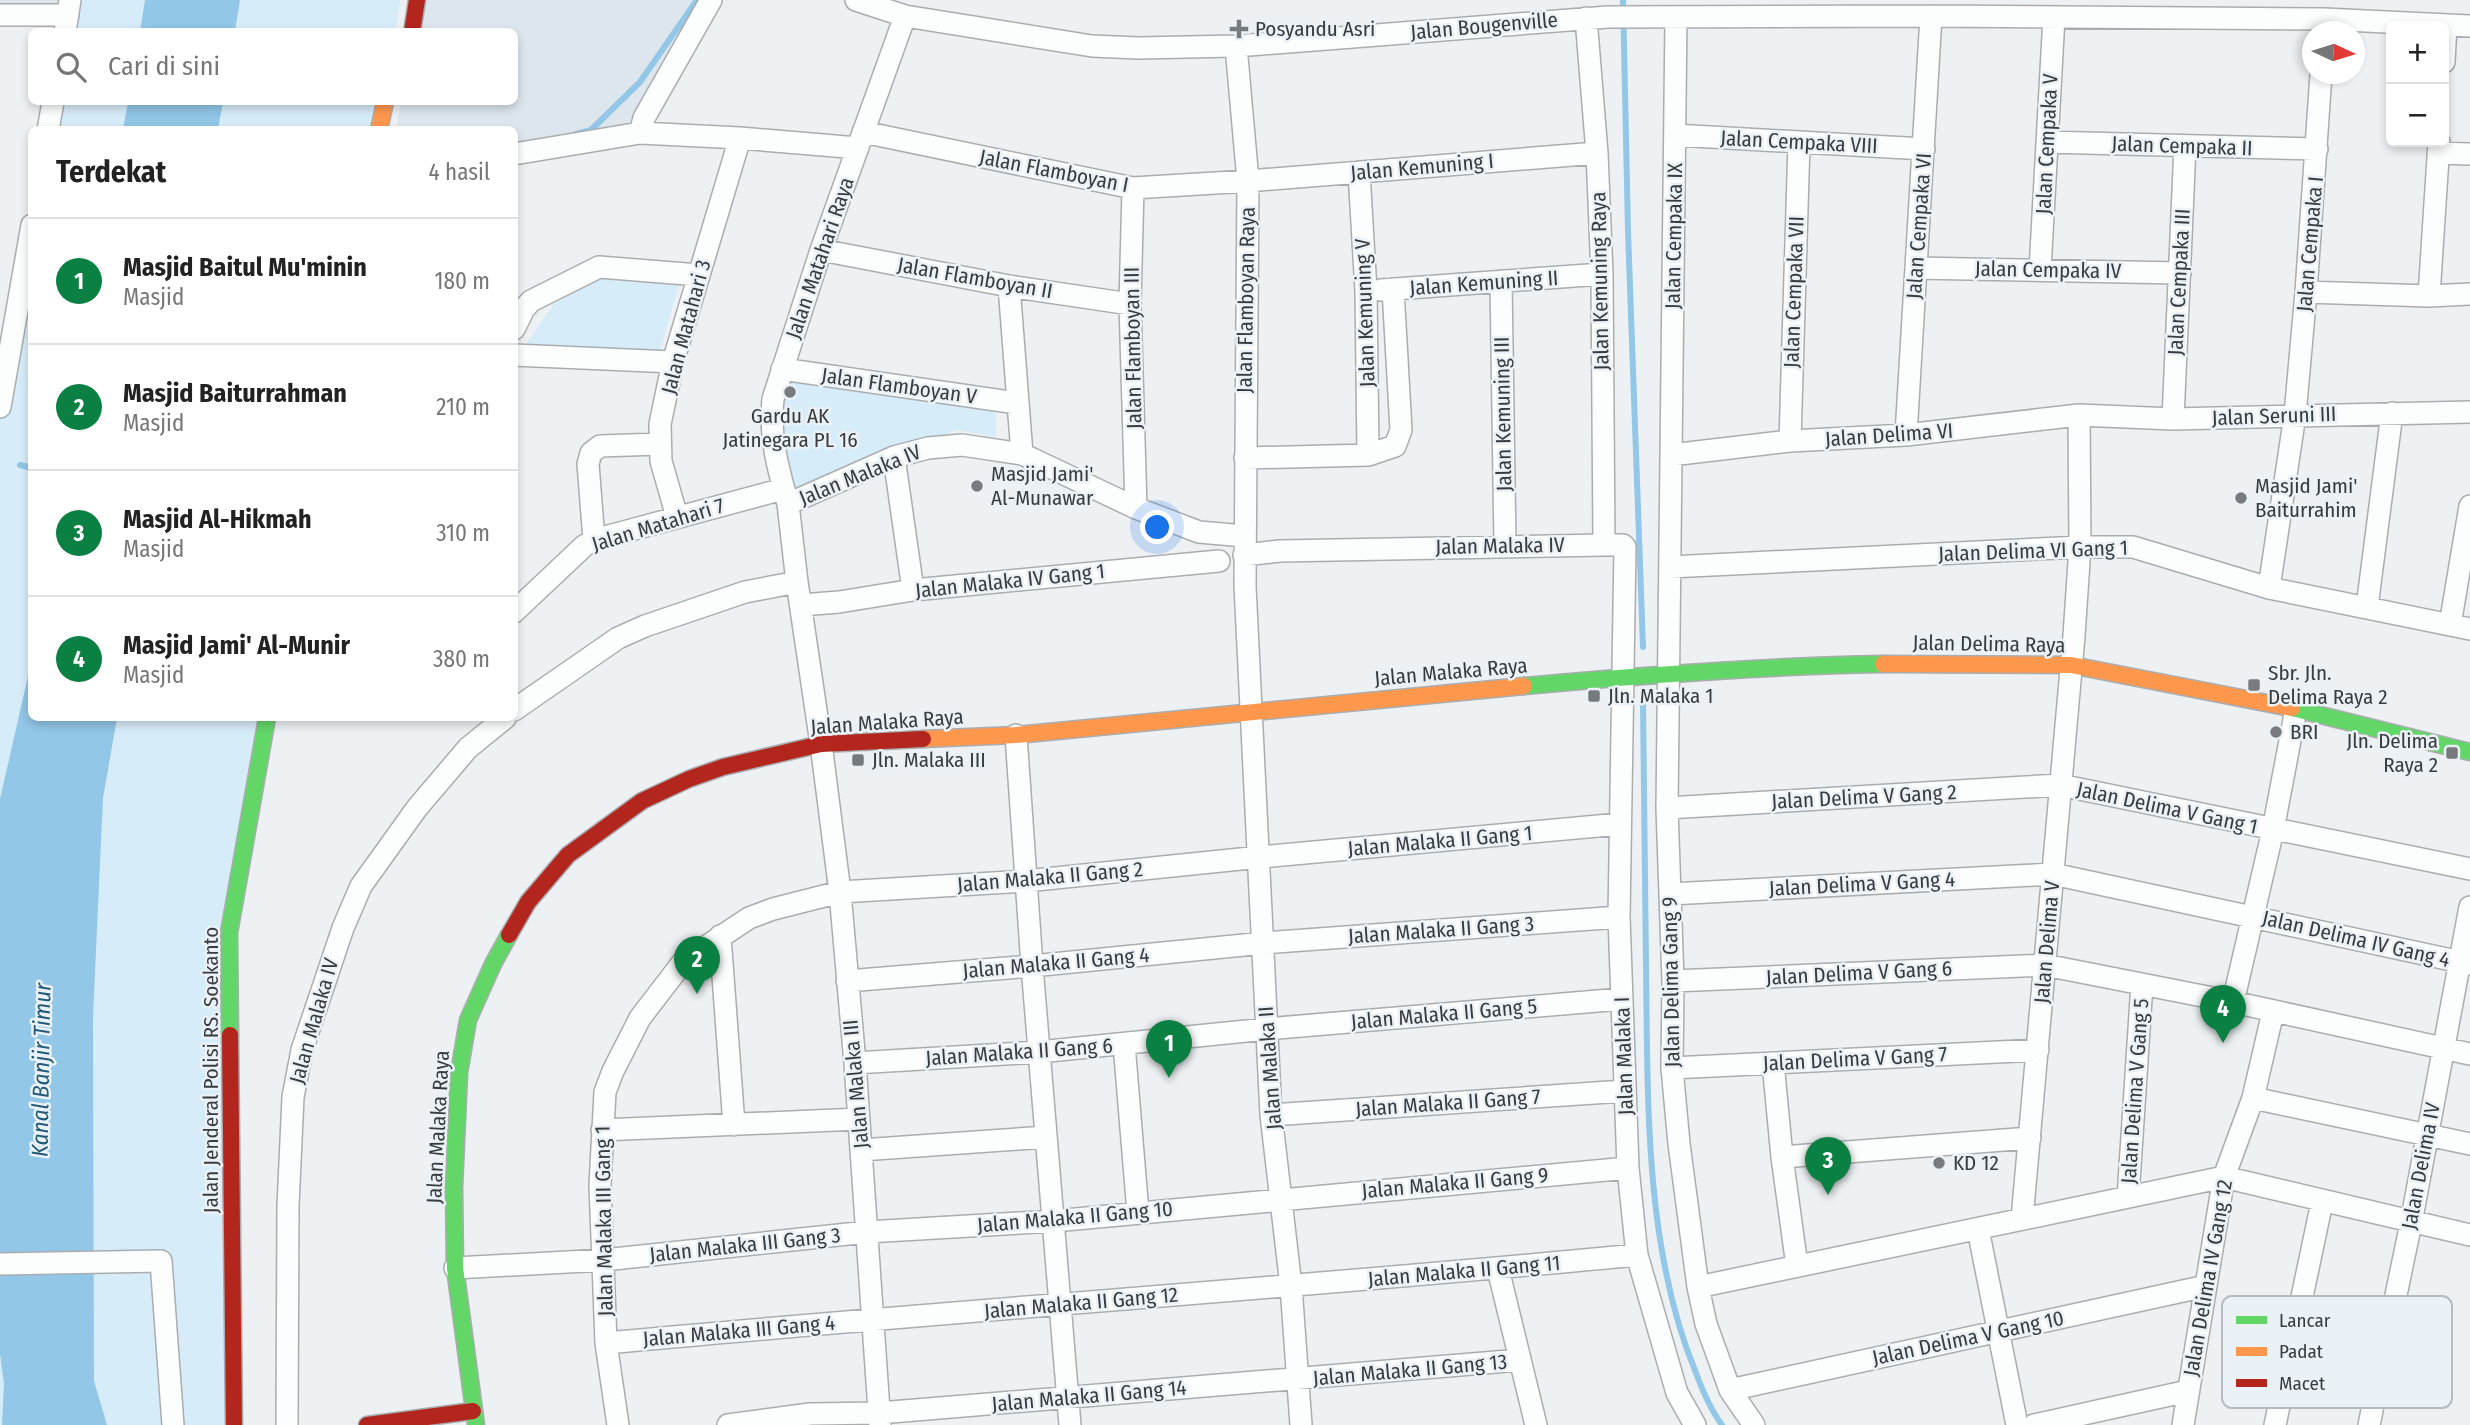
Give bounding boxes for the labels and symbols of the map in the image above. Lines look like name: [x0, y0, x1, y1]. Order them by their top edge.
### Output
street label: Jalan Bougenville: [1409, 7, 1559, 45]
place label: Posyandu Asri: [1255, 16, 1375, 42]
marker: Posyandu Asri: [1229, 19, 1249, 39]
north arrow: [2302, 21, 2365, 84]
street label: Jalan Cempaka V: [2030, 73, 2064, 215]
street label: Jalan Cempaka VIII: [1720, 125, 1878, 159]
street label: Jalan Cempaka II: [2111, 131, 2253, 161]
street label: Jalan Flamboyan I: [977, 144, 1131, 198]
street label: Jalan Kemuning I: [1349, 148, 1495, 186]
street label: Jalan Cempaka VI: [1901, 152, 1937, 300]
street label: Jalan Cempaka IX: [1660, 162, 1688, 309]
street label: Jalan Matahari Raya: [780, 174, 860, 342]
street label: Jalan Cempaka I: [2291, 175, 2329, 313]
street label: Jalan Kemuning Raya: [1585, 191, 1615, 371]
street label: Jalan Flamboyan Raya: [1231, 207, 1261, 393]
street label: Jalan Cempaka III: [2162, 208, 2196, 356]
street label: Jalan Cempaka VII: [1778, 216, 1810, 368]
street label: Jalan Kemuning V: [1349, 238, 1381, 388]
street label: Jalan Flamboyan II: [895, 252, 1055, 304]
street label: Jalan Cempaka IV: [1975, 256, 2122, 284]
street label: Jalan Matahari 3: [656, 257, 716, 397]
street label: Jalan Kemuning II: [1409, 265, 1559, 301]
street label: Jalan Flamboyan III: [1119, 267, 1147, 429]
street label: Jalan Kemuning III: [1489, 336, 1517, 492]
street label: Jalan Flamboyan V: [820, 362, 979, 410]
marker: Gardu AK Jatinegara PL 16: [782, 384, 798, 400]
street label: Jalan Seruni III: [2211, 401, 2337, 431]
place label: Gardu AK Jatinegara PL 16: [722, 403, 858, 453]
street label: Jalan Delima VI: [1824, 418, 1954, 452]
street label: Jalan Malaka IV: [795, 439, 925, 511]
place label: Masjid Jami' Al-Munawar: [991, 461, 1094, 511]
place label: Masjid Jami' Baiturrahim: [2255, 473, 2358, 523]
marker: Masjid Jami' Al-Munawar: [969, 478, 985, 494]
marker: Masjid Jami' Baiturrahim: [2233, 490, 2249, 506]
street label: Jalan Matahari 7: [589, 493, 727, 557]
your location: [1140, 510, 1174, 544]
street label: Jalan Malaka IV: [1435, 532, 1565, 560]
street label: Jalan Delima VI Gang 1: [1938, 535, 2128, 567]
street label: Jalan Malaka IV Gang 1: [914, 558, 1106, 604]
street label: Jalan Delima Raya: [1912, 630, 2066, 658]
street label: Jalan Malaka Raya: [1373, 652, 1529, 692]
place label: Sbr. Jln. Delima Raya 2: [2268, 660, 2388, 710]
marker: Sbr. Jln. Delima Raya 2: [2246, 677, 2262, 693]
place label: Jln. Malaka 1: [1608, 683, 1713, 709]
marker: Jln. Malaka 1: [1586, 688, 1602, 704]
street label: Jalan Malaka Raya: [809, 704, 965, 740]
place label: BRI: [2290, 719, 2318, 745]
marker: BRI: [2268, 724, 2284, 740]
place label: Jln. Delima Raya 2: [2346, 728, 2438, 778]
marker: Jln. Delima Raya 2: [2444, 745, 2460, 761]
place label: Jln. Malaka III: [872, 747, 986, 773]
marker: Jln. Malaka III: [850, 752, 866, 768]
street label: Jalan Delima V Gang 1: [2074, 776, 2260, 840]
street label: Jalan Delima V Gang 2: [1771, 779, 1957, 815]
street label: Jalan Malaka II Gang 1: [1347, 820, 1533, 862]
street label: Jalan Malaka II Gang 2: [956, 856, 1144, 898]
street label: Jalan Delima V Gang 4: [1768, 866, 1956, 902]
street label: Jalan Delima V: [2029, 879, 2065, 1004]
street label: Jalan Delima Gang 9: [1657, 896, 1685, 1068]
street label: Jalan Delima IV Gang 4: [2260, 905, 2452, 973]
street label: Jalan Malaka II Gang 3: [1347, 911, 1535, 949]
street label: Jalan Jenderal Polisi RS. Soekanto: [198, 927, 224, 1213]
pin: 2: [674, 936, 720, 994]
street label: Jalan Malaka II Gang 4: [962, 942, 1150, 984]
street label: Jalan Malaka IV: [284, 955, 344, 1087]
street label: Jalan Delima V Gang 6: [1765, 955, 1953, 991]
water label: Kanal Banjir Timur: [25, 982, 57, 1157]
pin: 4: [2200, 985, 2246, 1043]
street label: Jalan Malaka II Gang 5: [1350, 993, 1538, 1035]
street label: Jalan Malaka I: [1609, 996, 1639, 1116]
street label: Jalan Delima V Gang 5: [2116, 997, 2154, 1185]
street label: Jalan Malaka II: [1253, 1005, 1287, 1131]
street label: Jalan Malaka III: [837, 1018, 875, 1150]
pin: 1: [1146, 1020, 1192, 1078]
street label: Jalan Malaka II Gang 6: [925, 1032, 1113, 1072]
street label: Jalan Delima V Gang 7: [1762, 1041, 1948, 1077]
street label: Jalan Malaka Raya: [421, 1050, 455, 1204]
street label: Jalan Malaka II Gang 7: [1355, 1084, 1541, 1122]
street label: Jalan Delima IV: [2396, 1100, 2446, 1232]
street label: Jalan Malaka III Gang 1: [589, 1125, 619, 1317]
pin: 3: [1805, 1137, 1851, 1195]
place label: KD 12: [1953, 1150, 1999, 1176]
marker: KD 12: [1931, 1155, 1947, 1171]
street label: Jalan Malaka II Gang 9: [1361, 1162, 1549, 1204]
street label: Jalan Delima IV Gang 12: [2178, 1178, 2238, 1378]
street label: Jalan Malaka II Gang 10: [976, 1195, 1174, 1239]
street label: Jalan Malaka III Gang 3: [648, 1222, 842, 1268]
street label: Jalan Malaka II Gang 11: [1367, 1250, 1561, 1292]
street label: Jalan Malaka II Gang 12: [983, 1282, 1179, 1324]
legend: [2222, 1296, 2452, 1408]
street label: Jalan Delima V Gang 10: [1870, 1305, 2066, 1371]
text: Lancar: [2279, 1309, 2331, 1332]
street label: Jalan Malaka III Gang 4: [642, 1310, 836, 1352]
text: Padat: [2279, 1340, 2324, 1363]
street label: Jalan Malaka II Gang 13: [1312, 1349, 1508, 1391]
text: Macet: [2279, 1372, 2326, 1395]
street label: Jalan Malaka II Gang 14: [991, 1375, 1187, 1417]

